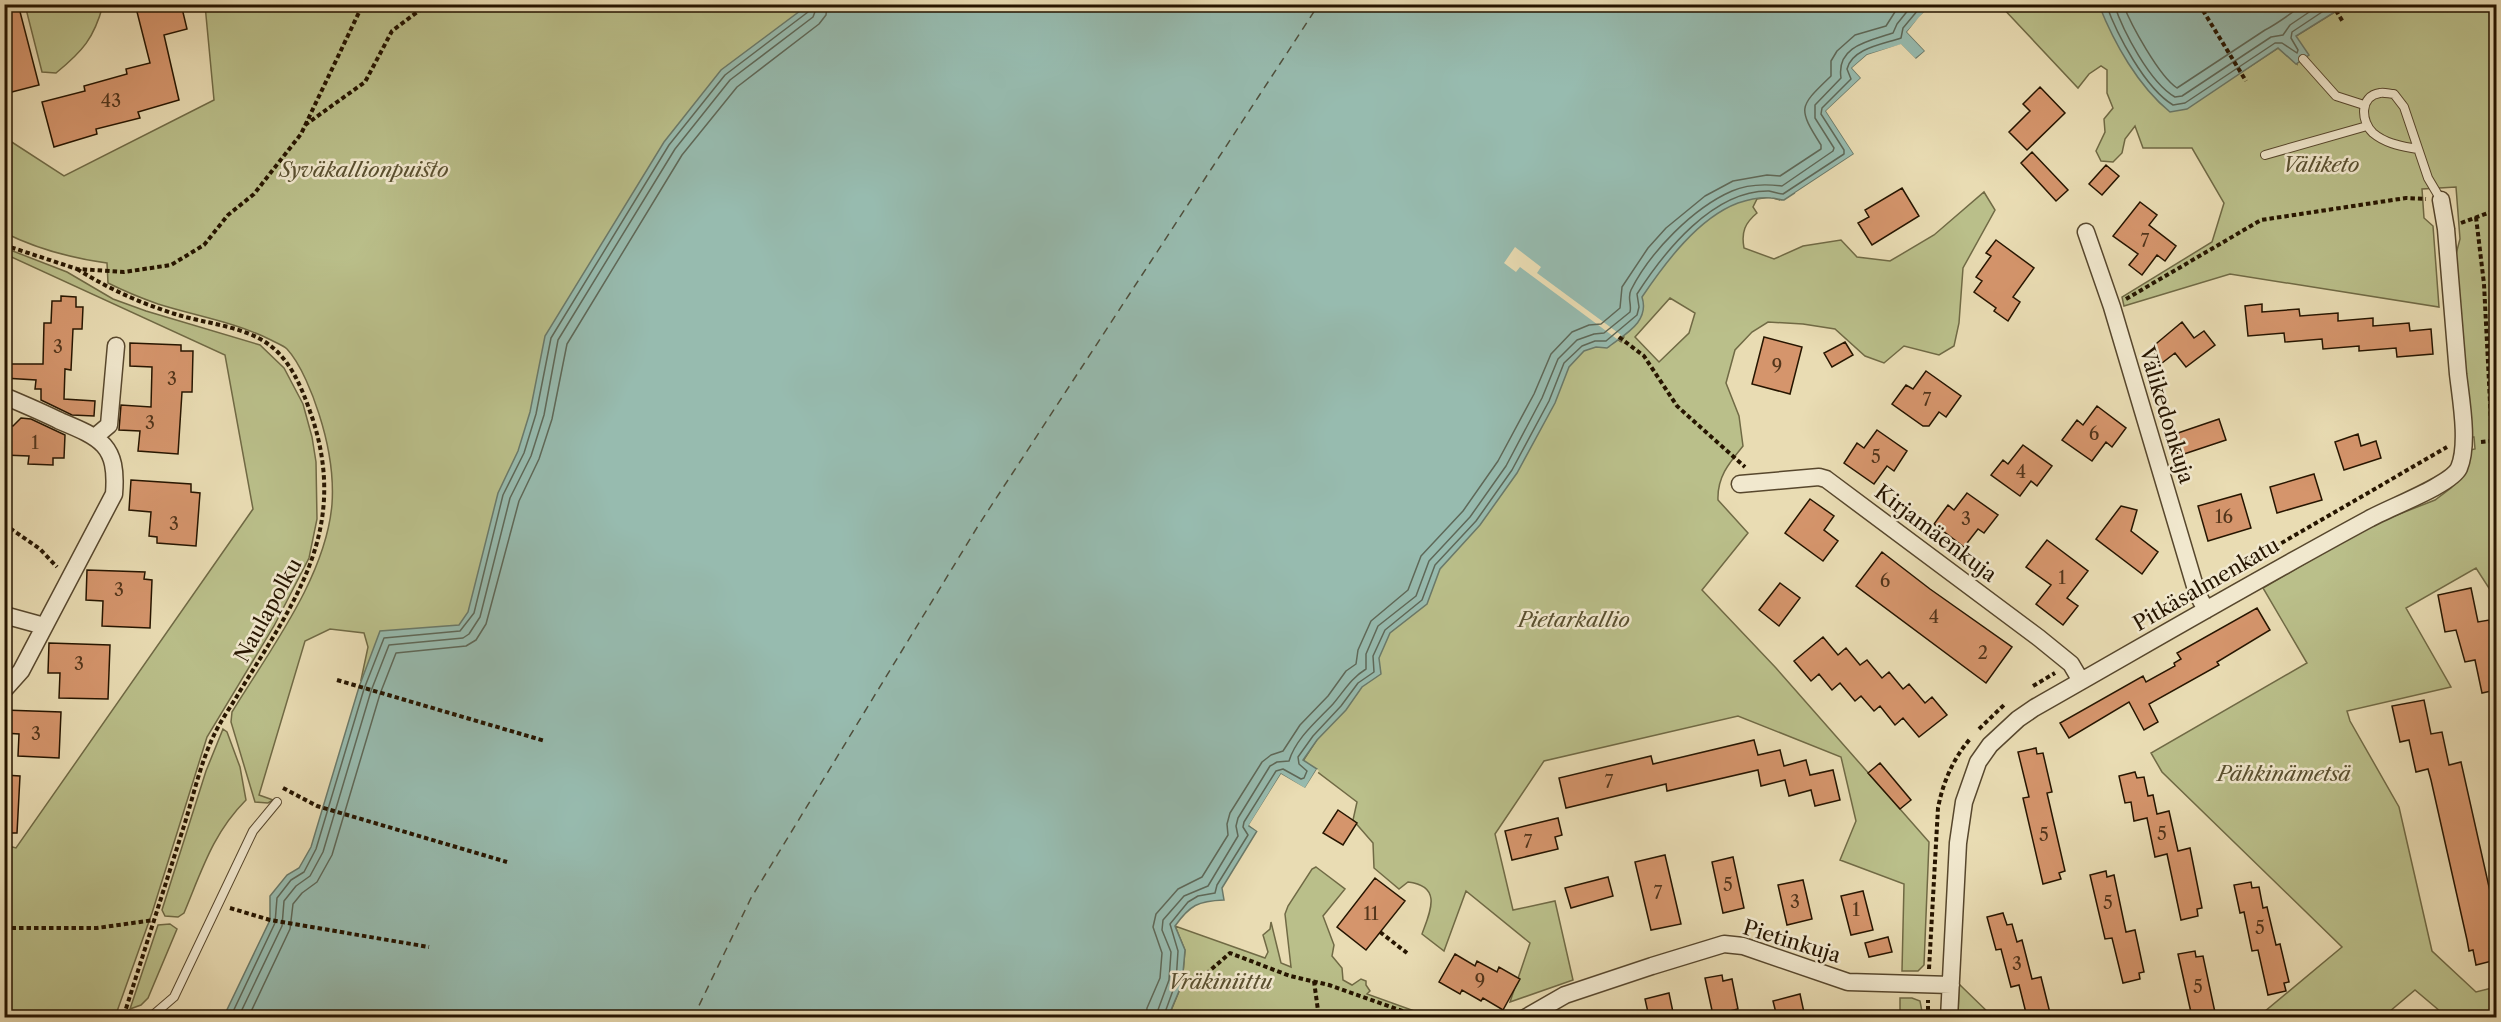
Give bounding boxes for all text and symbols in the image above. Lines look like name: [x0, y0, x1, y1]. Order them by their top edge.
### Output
house number: 43: [101, 90, 121, 112]
park label: Väliketo: [2283, 152, 2360, 177]
park label: Syväkallionpuisto: [277, 157, 449, 182]
house number: 7: [2141, 230, 2150, 252]
house number: 3: [53, 336, 63, 358]
street label: Välikedonkuja: [2134, 343, 2200, 487]
house number: 9: [1772, 355, 1782, 377]
house number: 3: [167, 368, 177, 390]
house number: 7: [1923, 389, 1932, 411]
house number: 3: [145, 412, 155, 434]
house number: 6: [2089, 423, 2099, 445]
house number: 1: [31, 432, 39, 454]
house number: 5: [1871, 446, 1881, 468]
house number: 4: [2016, 461, 2026, 483]
street label: Kirjamäenkuja: [1870, 479, 2003, 588]
house number: 16: [2215, 506, 2233, 528]
house number: 3: [1961, 508, 1971, 530]
house number: 3: [169, 513, 179, 535]
street label: Pitkäsalmenkatu: [2128, 532, 2284, 636]
street label: Naulapolku: [229, 553, 307, 666]
house number: 1: [2058, 567, 2066, 589]
house number: 6: [1880, 570, 1890, 592]
house number: 3: [114, 579, 124, 601]
house number: 4: [1929, 606, 1939, 628]
park label: Pietarkallio: [1516, 607, 1630, 632]
house number: 2: [1978, 642, 1988, 664]
house number: 3: [74, 653, 84, 675]
house number: 3: [31, 723, 41, 745]
park label: Pähkinämetsä: [2215, 761, 2351, 786]
house number: 7: [1605, 771, 1614, 793]
house number: 5: [2157, 823, 2167, 845]
house number: 5: [2039, 824, 2049, 846]
house number: 7: [1524, 831, 1533, 853]
house number: 5: [1723, 874, 1733, 896]
house number: 7: [1654, 882, 1663, 904]
house number: 3: [1790, 891, 1800, 913]
house number: 5: [2103, 892, 2113, 914]
house number: 1: [1852, 899, 1860, 921]
house number: 11: [1363, 903, 1379, 925]
street label: Pietinkuja: [1740, 914, 1845, 968]
house number: 5: [2255, 917, 2265, 939]
house number: 3: [2012, 953, 2022, 975]
park label: Vräkiniittu: [1168, 969, 1273, 994]
house number: 9: [1475, 970, 1485, 992]
house number: 5: [2193, 976, 2203, 998]

